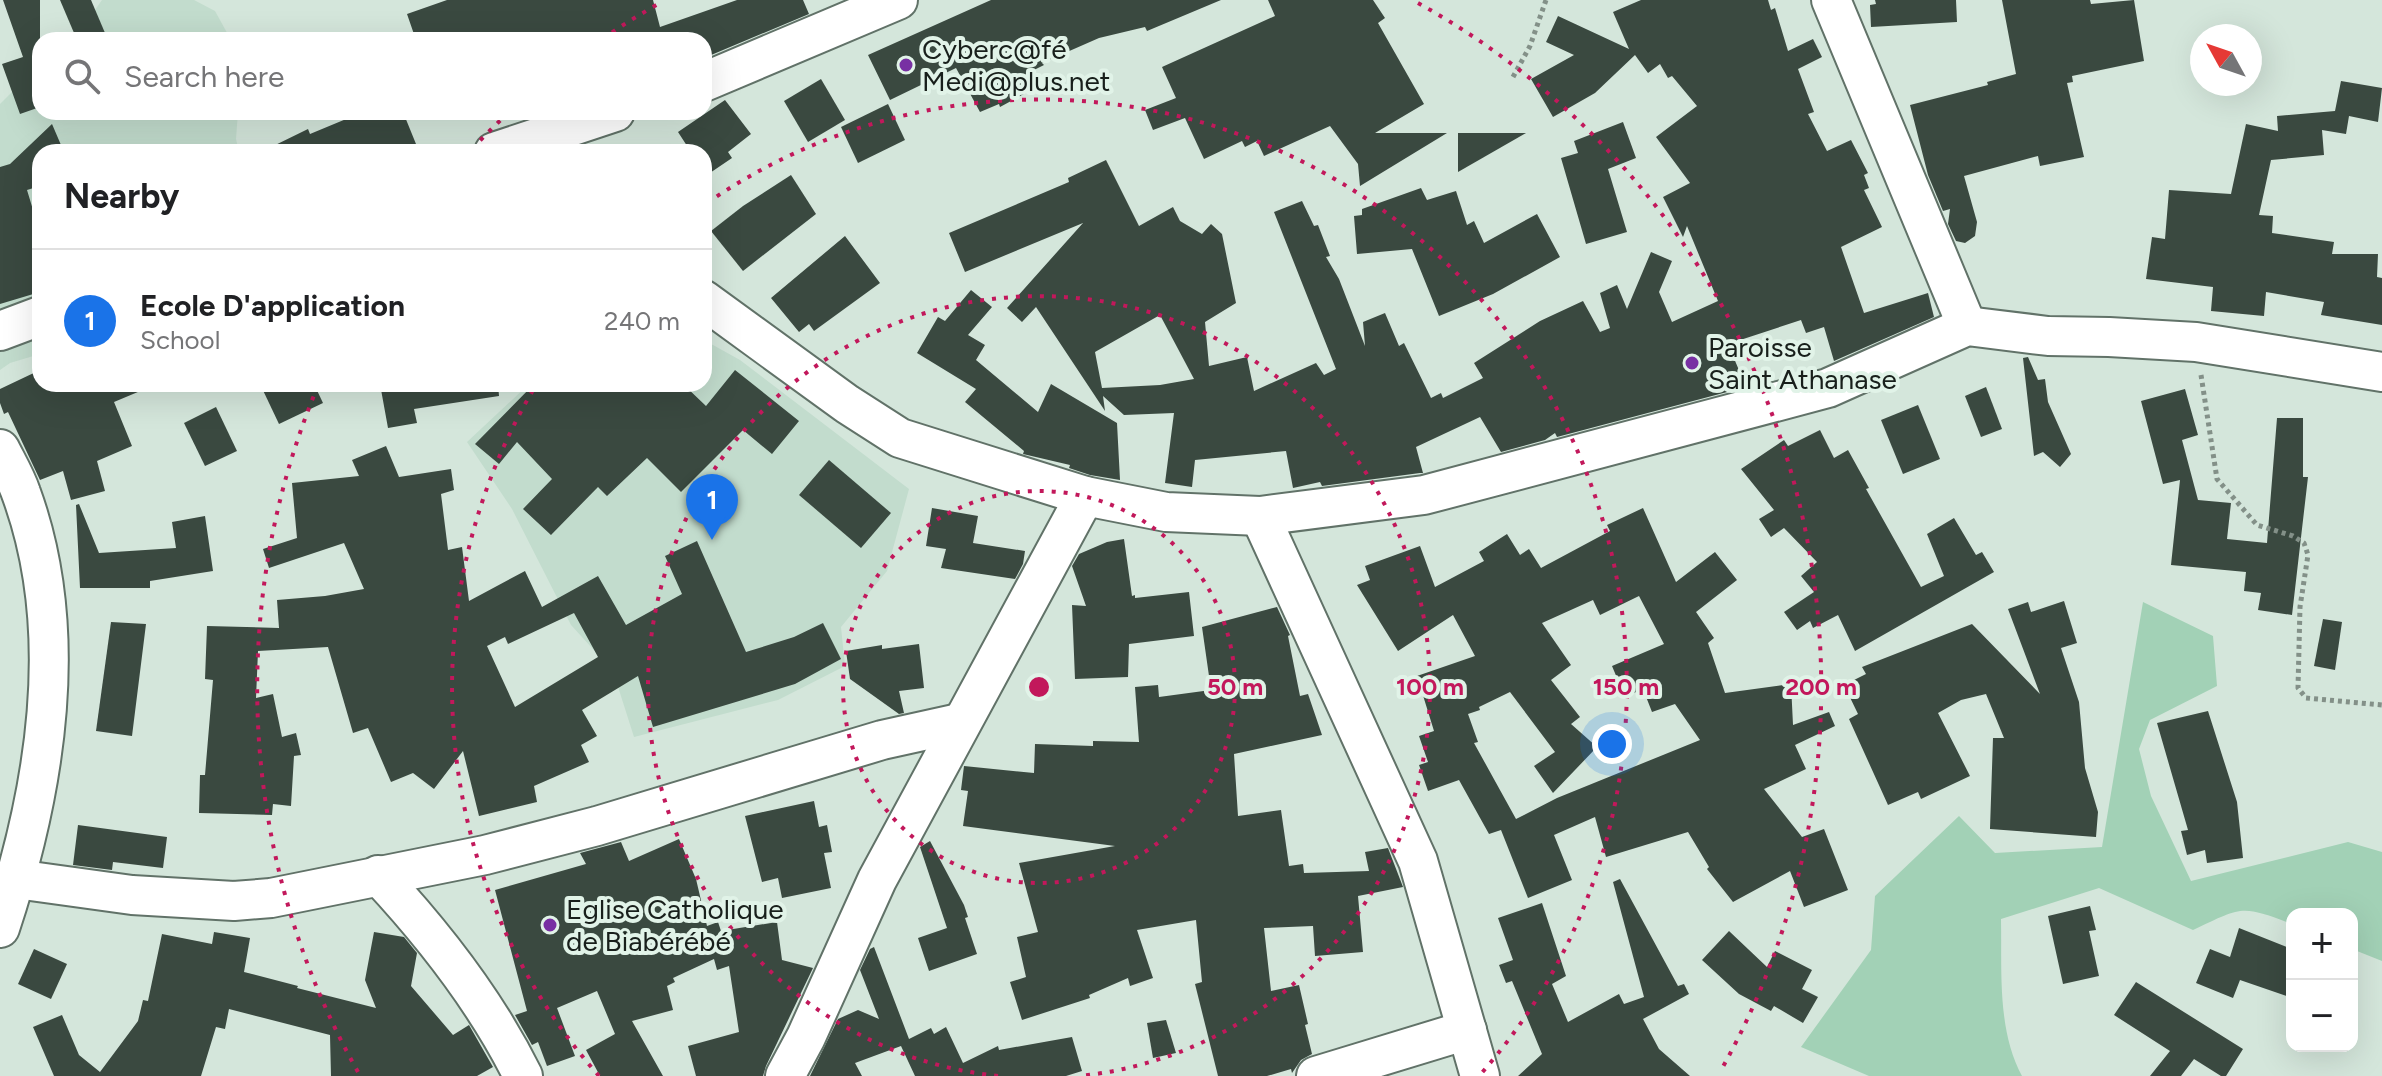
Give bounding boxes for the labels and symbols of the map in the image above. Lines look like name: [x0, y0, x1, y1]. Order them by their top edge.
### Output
north arrow: [2190, 24, 2262, 96]
place label: Cyberc@fé Medi@plus.net: [922, 32, 1110, 98]
marker: Cyberc@fé Medi@plus.net: [897, 56, 915, 74]
place label: Paroisse Saint Athanase: [1708, 330, 1897, 396]
marker: Paroisse Saint Athanase: [1683, 354, 1701, 372]
pin: 1: [686, 474, 738, 540]
text: 50 m: [1207, 672, 1263, 701]
text: 100 m: [1396, 672, 1464, 701]
text: 150 m: [1593, 672, 1659, 701]
text: 200 m: [1785, 672, 1857, 701]
centre of rings: [1025, 673, 1053, 701]
your location: [1592, 724, 1632, 764]
place label: Eglise Catholique de Biabérébé: [566, 892, 784, 958]
marker: Eglise Catholique de Biabérébé: [541, 916, 559, 934]

